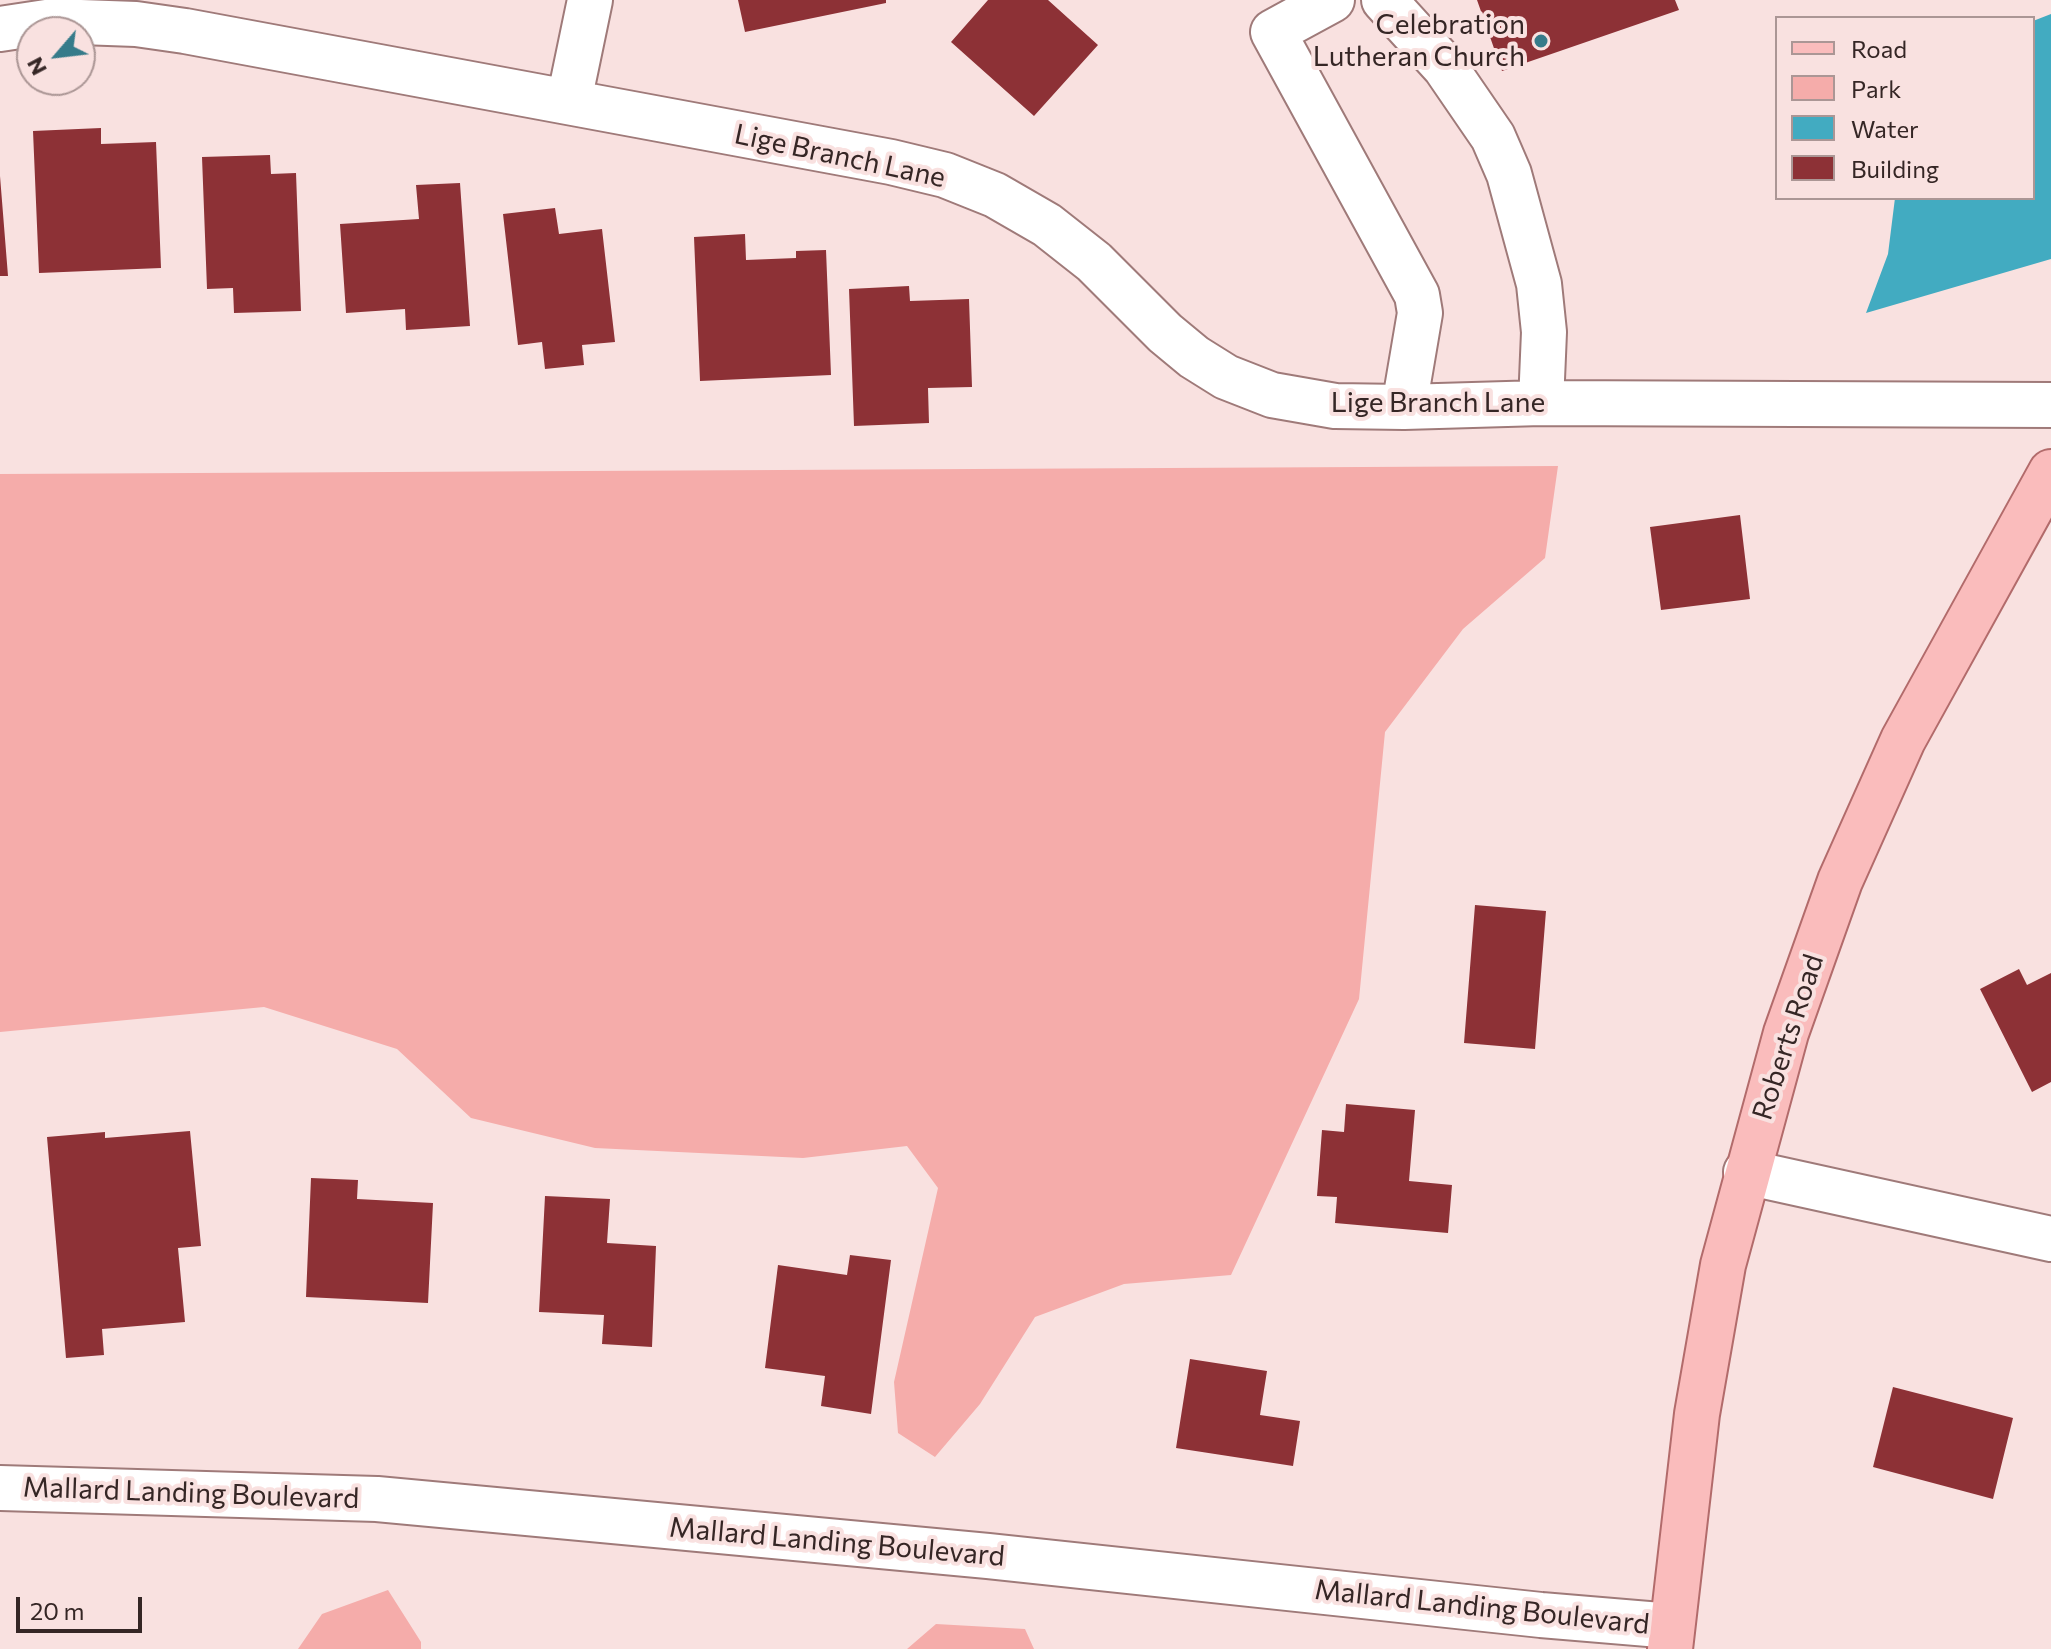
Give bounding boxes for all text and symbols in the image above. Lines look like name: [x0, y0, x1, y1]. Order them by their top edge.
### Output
place label: Celebration Lutheran Church: [1313, 8, 1525, 74]
north arrow: [16, 16, 96, 96]
legend: [1775, 16, 2035, 200]
marker: Celebration Lutheran Church: [1532, 32, 1550, 50]
text: Road: [1851, 34, 1907, 63]
text: N: [20, 53, 52, 80]
text: Park: [1851, 74, 1901, 103]
text: Water: [1851, 114, 1919, 143]
street label: Lige Branch Lane: [732, 117, 948, 195]
text: Building: [1851, 154, 1939, 183]
street label: Lige Branch Lane: [1331, 386, 1545, 420]
street label: Roberts Road: [1745, 950, 1831, 1124]
street label: Mallard Landing Boulevard: [22, 1470, 360, 1516]
street label: Mallard Landing Boulevard: [668, 1511, 1006, 1573]
street label: Mallard Landing Boulevard: [1313, 1573, 1651, 1641]
scale bar: [20, 1581, 146, 1631]
text: 20 m: [30, 1596, 84, 1625]

